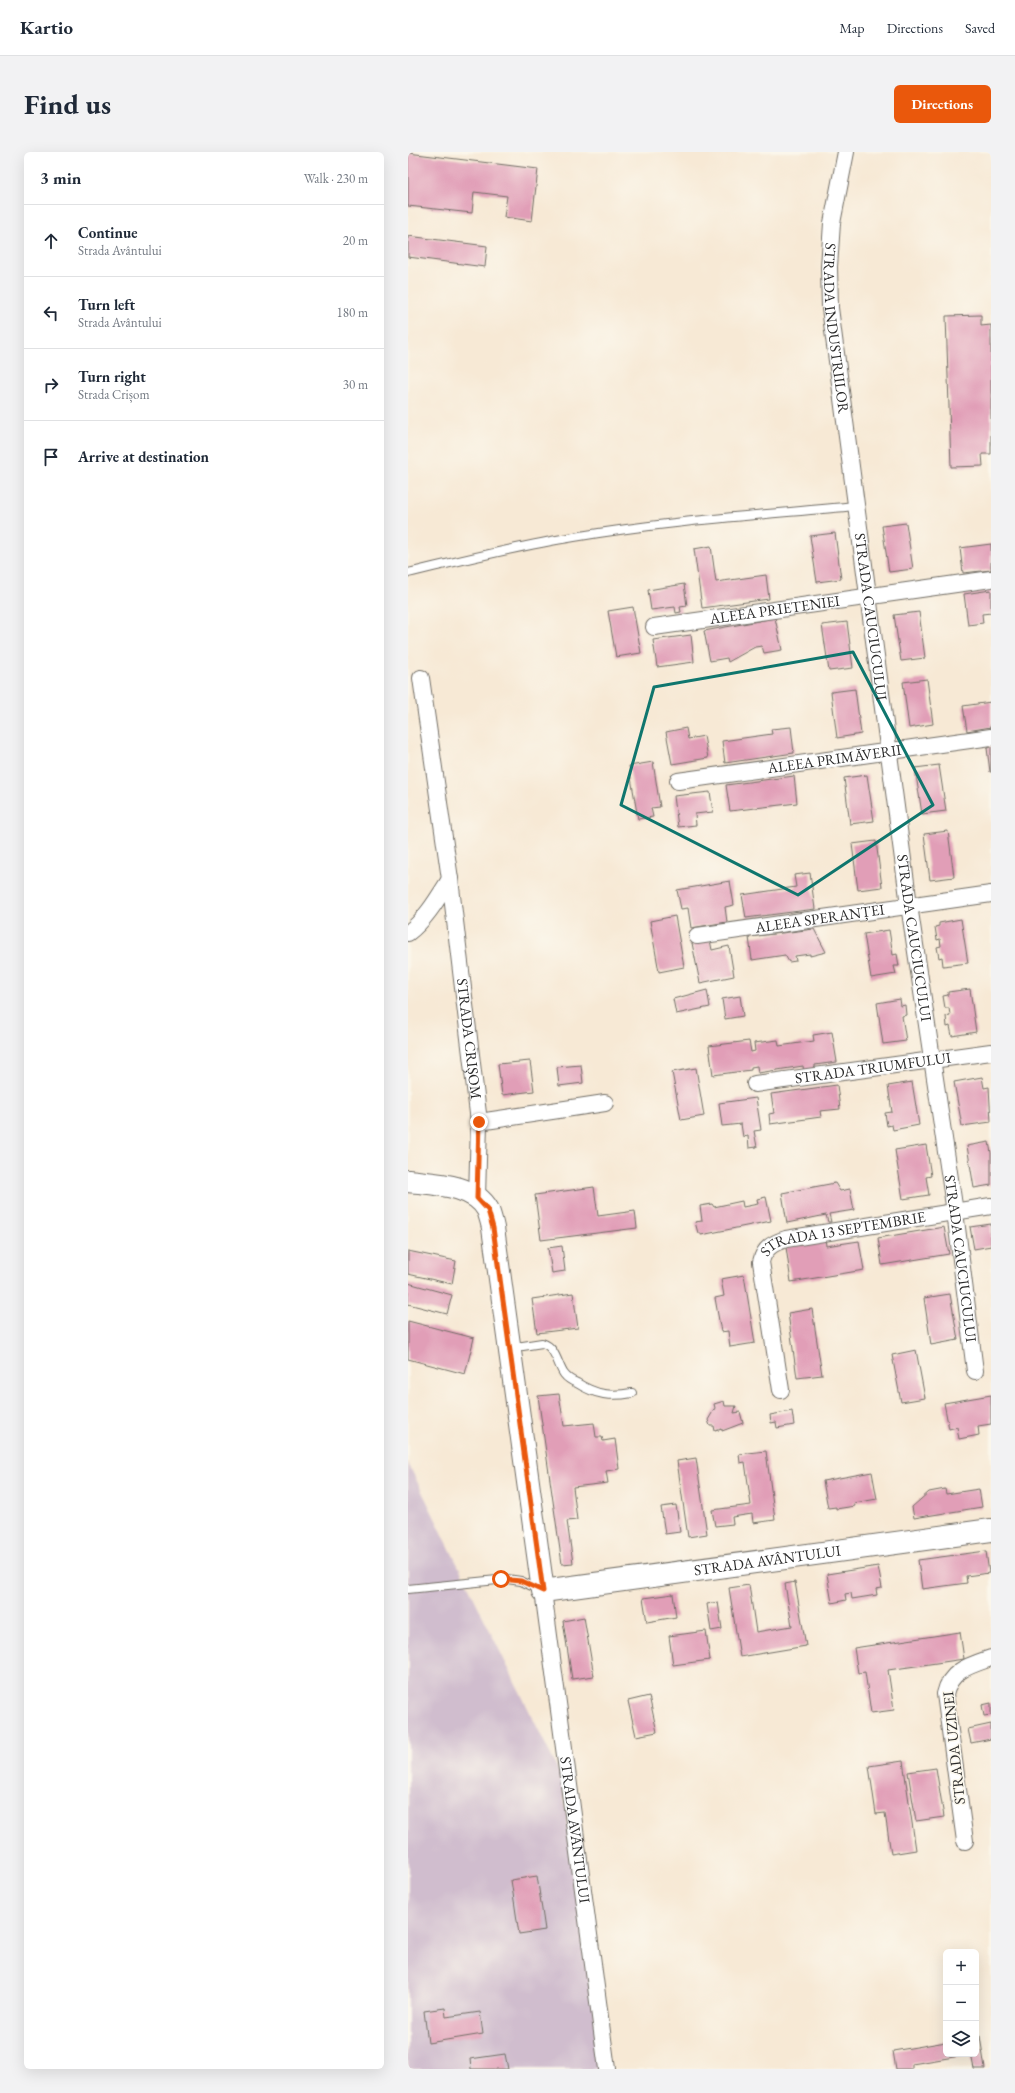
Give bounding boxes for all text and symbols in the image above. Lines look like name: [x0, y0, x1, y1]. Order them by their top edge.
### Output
text: Kartio: [20, 15, 73, 40]
text: Map: [839, 19, 865, 37]
text: Directions: [887, 19, 943, 37]
text: Saved: [965, 19, 995, 37]
button: Directions: [894, 85, 991, 123]
text: Find us: [24, 86, 111, 122]
text: 3 min: [40, 167, 81, 189]
text: Walk · 230 m: [304, 170, 368, 187]
text: Continue: [78, 223, 138, 242]
icon: ahead: [40, 230, 62, 252]
text: 20 m: [343, 232, 368, 249]
text: Strada Avântului: [78, 242, 162, 259]
street label: STRADA INDUSTRIILOR: [820, 242, 854, 415]
text: Turn left: [78, 295, 135, 314]
icon: left: [40, 302, 62, 324]
text: 180 m: [337, 304, 368, 321]
text: Strada Avântului: [78, 314, 162, 331]
text: Turn right: [78, 367, 146, 386]
icon: right: [40, 374, 62, 396]
text: 30 m: [343, 376, 368, 393]
text: Strada Crișom: [78, 386, 150, 403]
icon: arrive: [40, 446, 62, 468]
text: Arrive at destination: [78, 447, 209, 466]
street label: STRADA CAUCIUCULUI: [851, 532, 892, 702]
street label: ALEEA PRIETENIEI: [707, 591, 841, 628]
street label: ALEEA PRIMĂVERII: [765, 740, 902, 777]
street label: STRADA CAUCIUCULUI: [893, 853, 936, 1023]
street label: ALEEA SPERANȚEI: [753, 899, 886, 937]
street label: STRADA CRIȘOM: [453, 977, 486, 1100]
street label: STRADA TRIUMFULUI: [794, 1048, 952, 1087]
route end: [470, 1113, 488, 1131]
street label: STRADA CAUCIUCULUI: [941, 1173, 981, 1343]
street label: STRADA 13 SEPTEMBRIE: [755, 1207, 927, 1260]
street label: STRADA AVÂNTULUI: [693, 1541, 842, 1579]
route start: [492, 1570, 510, 1588]
street label: STRADA UZINEI: [938, 1691, 969, 1806]
street label: STRADA AVÂNTULUI: [556, 1755, 595, 1904]
map controls: [943, 1949, 979, 2057]
button: +: [943, 1949, 979, 1985]
button: −: [943, 1985, 979, 2021]
button: layers: [943, 2021, 979, 2057]

